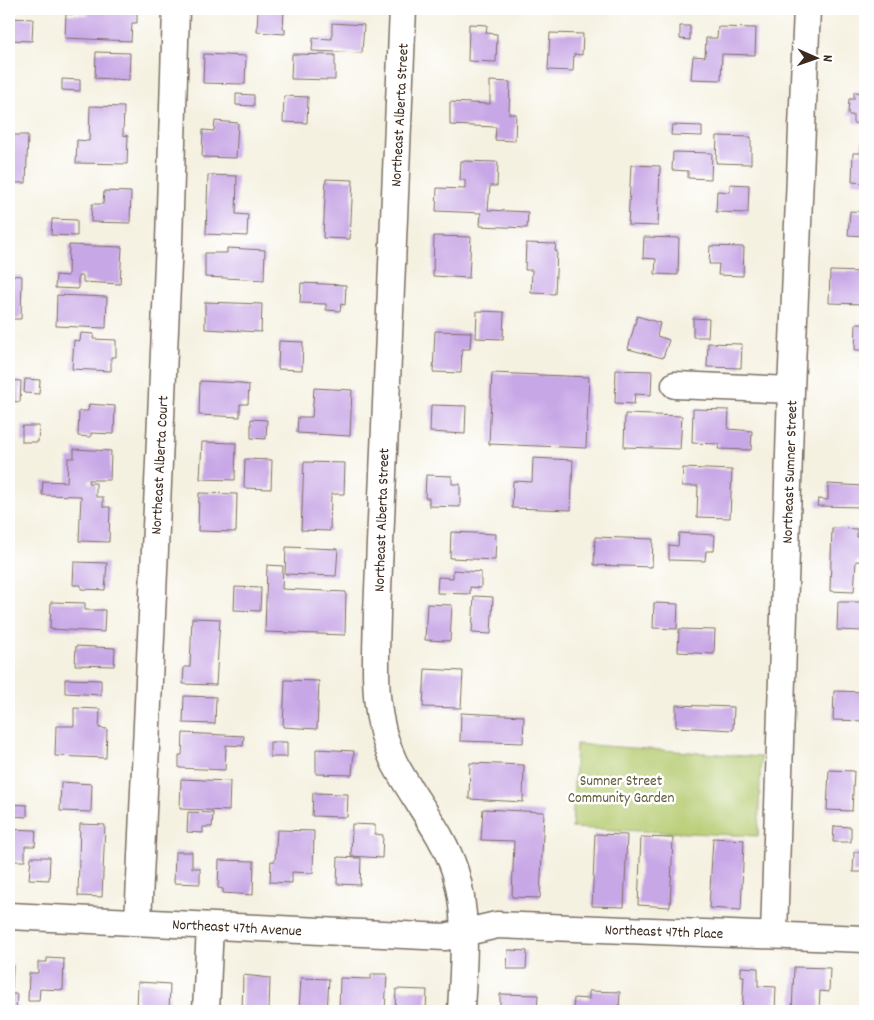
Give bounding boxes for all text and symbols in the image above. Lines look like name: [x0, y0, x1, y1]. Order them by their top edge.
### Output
north arrow: [792, 32, 842, 82]
street label: Northeast Alberta Street: [386, 42, 416, 188]
text: N: [817, 55, 837, 62]
street label: Northeast Alberta Court: [146, 395, 176, 535]
street label: Northeast Sumner Street: [778, 400, 805, 544]
street label: Northeast Alberta Street: [369, 447, 397, 592]
park label: Sumner Street Community Garden: [568, 771, 674, 810]
street label: Northeast 47th Avenue: [171, 915, 303, 943]
street label: Northeast 47th Place: [604, 920, 724, 946]

